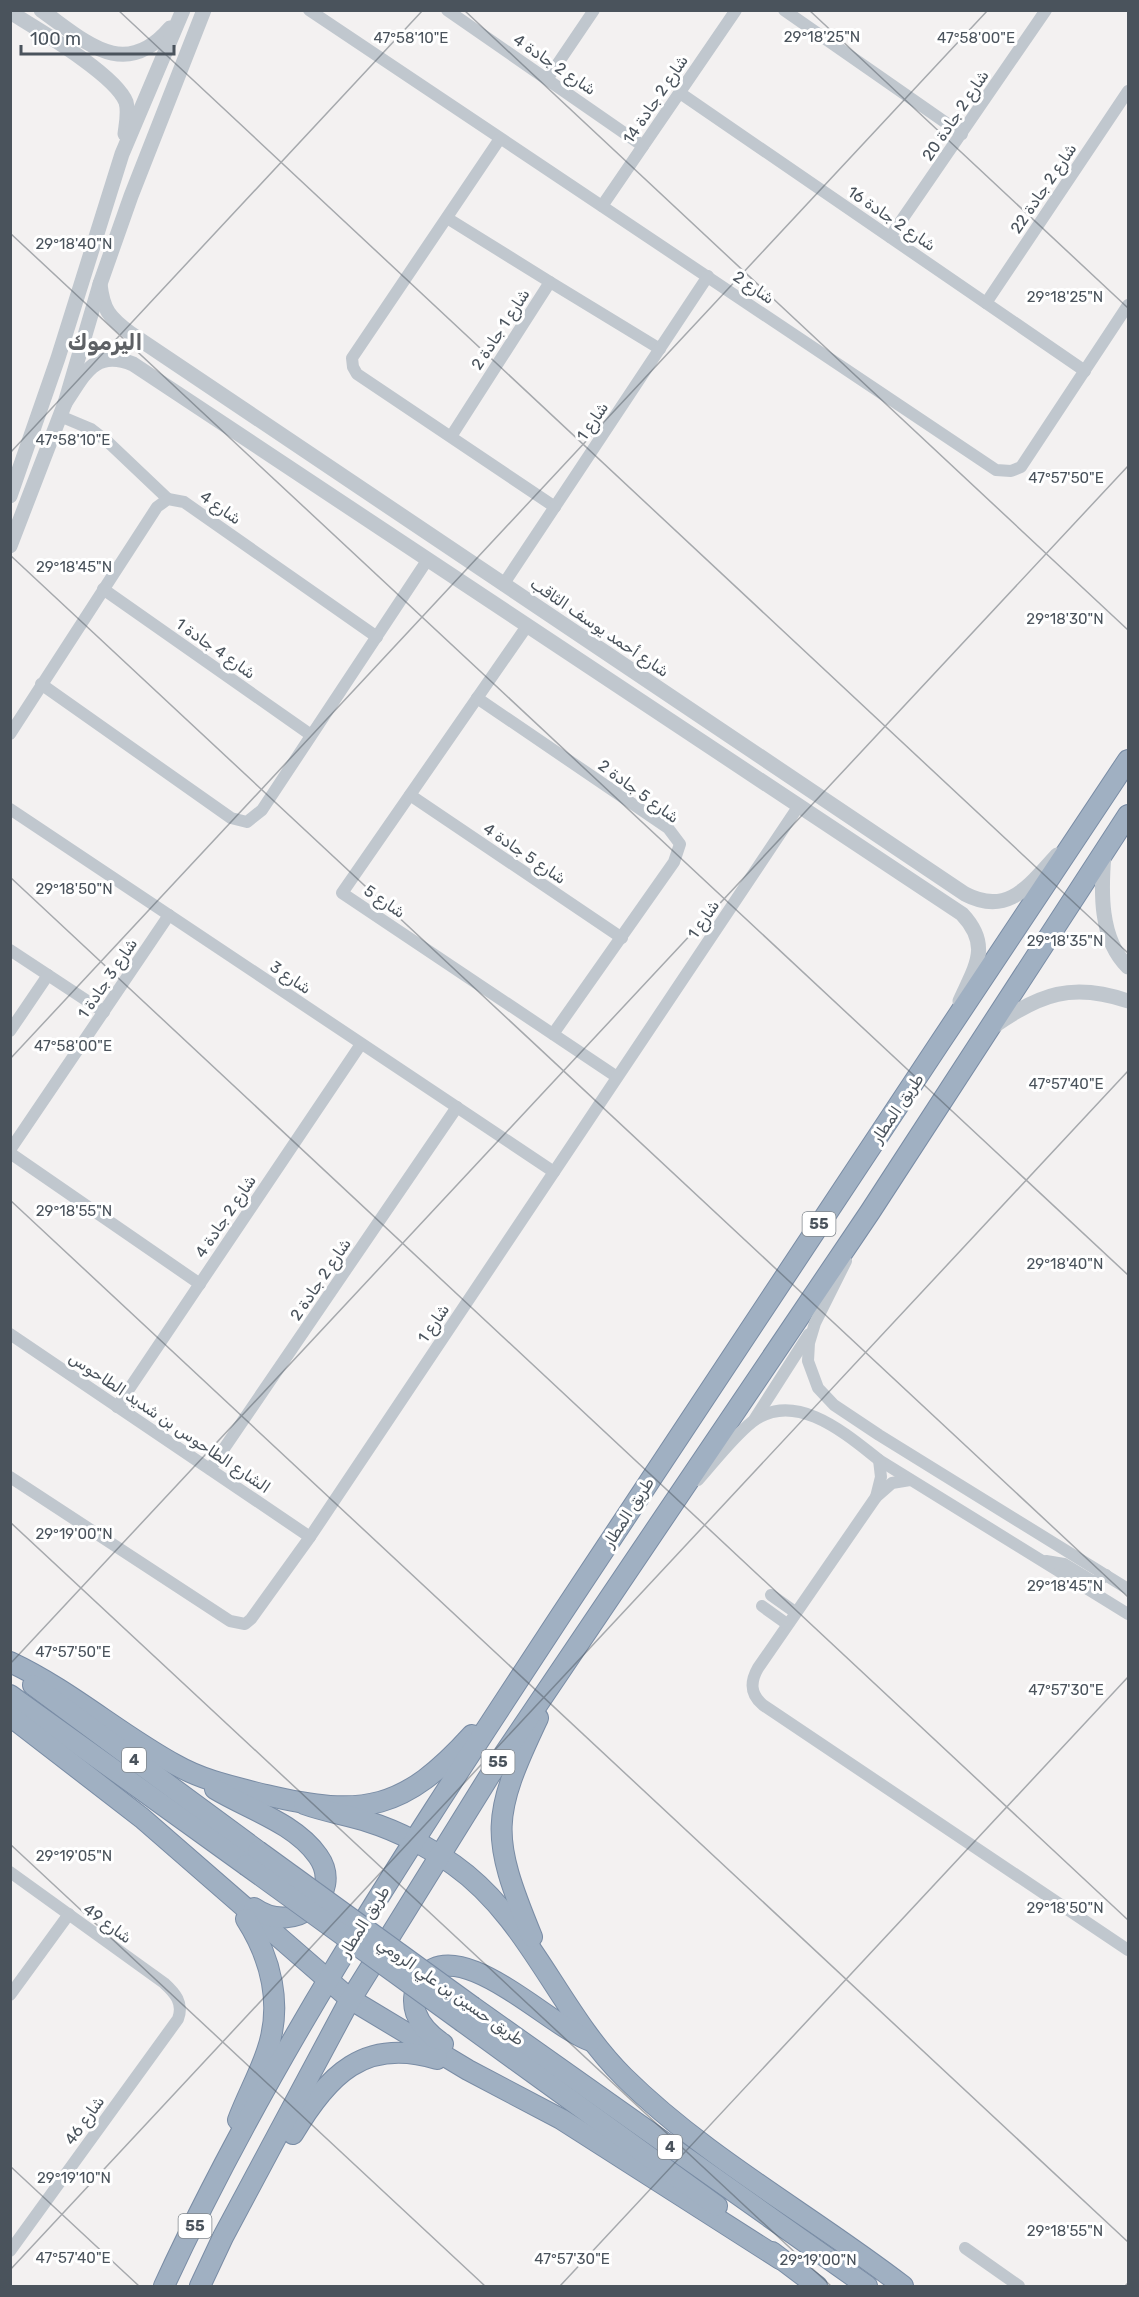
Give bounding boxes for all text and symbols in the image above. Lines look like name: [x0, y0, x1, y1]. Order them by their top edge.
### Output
scale bar: [21, 18, 174, 56]
text: 100 m: [30, 28, 81, 50]
text: 29°18'25"N: [784, 28, 860, 46]
text: 47°58'10"E: [374, 29, 448, 47]
text: 47°58'00"E: [937, 29, 1015, 47]
street label: شارع 2 جادة 4: [509, 30, 600, 101]
street label: شارع 2 جادة 14: [619, 51, 694, 148]
street label: شارع 2 جادة 20: [918, 66, 994, 165]
street label: شارع 2 جادة 22: [1006, 140, 1082, 238]
street label: شارع 2 جادة 16: [843, 182, 939, 257]
text: 29°18'40"N: [36, 235, 112, 253]
street label: شارع 2: [729, 267, 778, 310]
street label: شارع 1 جادة 2: [467, 285, 535, 374]
text: 29°18'25"N: [1027, 288, 1103, 306]
district label: اليرموك: [68, 329, 142, 356]
street label: شارع 1: [573, 398, 614, 445]
text: 47°58'10"E: [36, 431, 110, 449]
text: 47°57'50"E: [1028, 469, 1104, 487]
street label: شارع 4: [195, 487, 245, 530]
text: 29°18'45"N: [36, 558, 112, 576]
street label: شارع أحمد يوسف الثاقب: [526, 574, 673, 683]
text: 29°18'30"N: [1026, 610, 1104, 628]
street label: شارع 4 جادة 1: [171, 614, 259, 685]
street label: شارع 5 جادة 2: [593, 756, 683, 829]
street label: شارع 5 جادة 4: [479, 819, 570, 890]
text: 29°18'50"N: [35, 880, 113, 898]
street label: شارع 5: [360, 881, 409, 924]
street label: شارع 1: [684, 896, 725, 943]
text: 29°18'35"N: [1027, 932, 1103, 950]
street label: شارع 3 جادة 1: [74, 935, 143, 1023]
street label: شارع 3: [265, 957, 315, 1000]
text: 47°58'00"E: [34, 1037, 112, 1055]
street label: طريق المطار: [867, 1070, 928, 1148]
text: 47°57'40"E: [1028, 1075, 1104, 1093]
street label: شارع 2 جادة 4: [191, 1171, 262, 1262]
text: 29°18'55"N: [36, 1202, 112, 1220]
road number: 55: [802, 1212, 836, 1236]
street label: شارع 2 جادة 2: [286, 1235, 357, 1325]
text: 29°18'40"N: [1027, 1255, 1103, 1273]
street label: شارع 1: [414, 1300, 455, 1347]
street label: الشارع الطاحوس بن شديد الطاحوس: [64, 1348, 274, 1499]
street label: طريق المطار: [598, 1474, 659, 1552]
text: 29°19'00"N: [35, 1525, 113, 1543]
text: 29°18'45"N: [1027, 1577, 1103, 1595]
text: 47°57'50"E: [35, 1643, 111, 1661]
text: 47°57'30"E: [1028, 1681, 1104, 1699]
road number: 4: [122, 1748, 146, 1772]
road number: 55: [482, 1750, 514, 1774]
text: 29°19'05"N: [36, 1847, 112, 1865]
street label: طريق المطار: [335, 1883, 394, 1961]
street label: شارع 49: [79, 1899, 136, 1949]
text: 29°18'50"N: [1026, 1899, 1104, 1917]
street label: طريق حسين بن علي الرومي: [372, 1933, 528, 2052]
street label: شارع 46: [60, 2092, 110, 2149]
road number: 4: [658, 2135, 682, 2159]
text: 29°19'10"N: [37, 2169, 111, 2187]
road number: 55: [178, 2214, 212, 2238]
text: 29°18'55"N: [1027, 2222, 1103, 2240]
text: 47°57'40"E: [35, 2249, 111, 2267]
text: 47°57'30"E: [534, 2250, 610, 2268]
text: 29°19'00"N: [779, 2251, 857, 2269]

